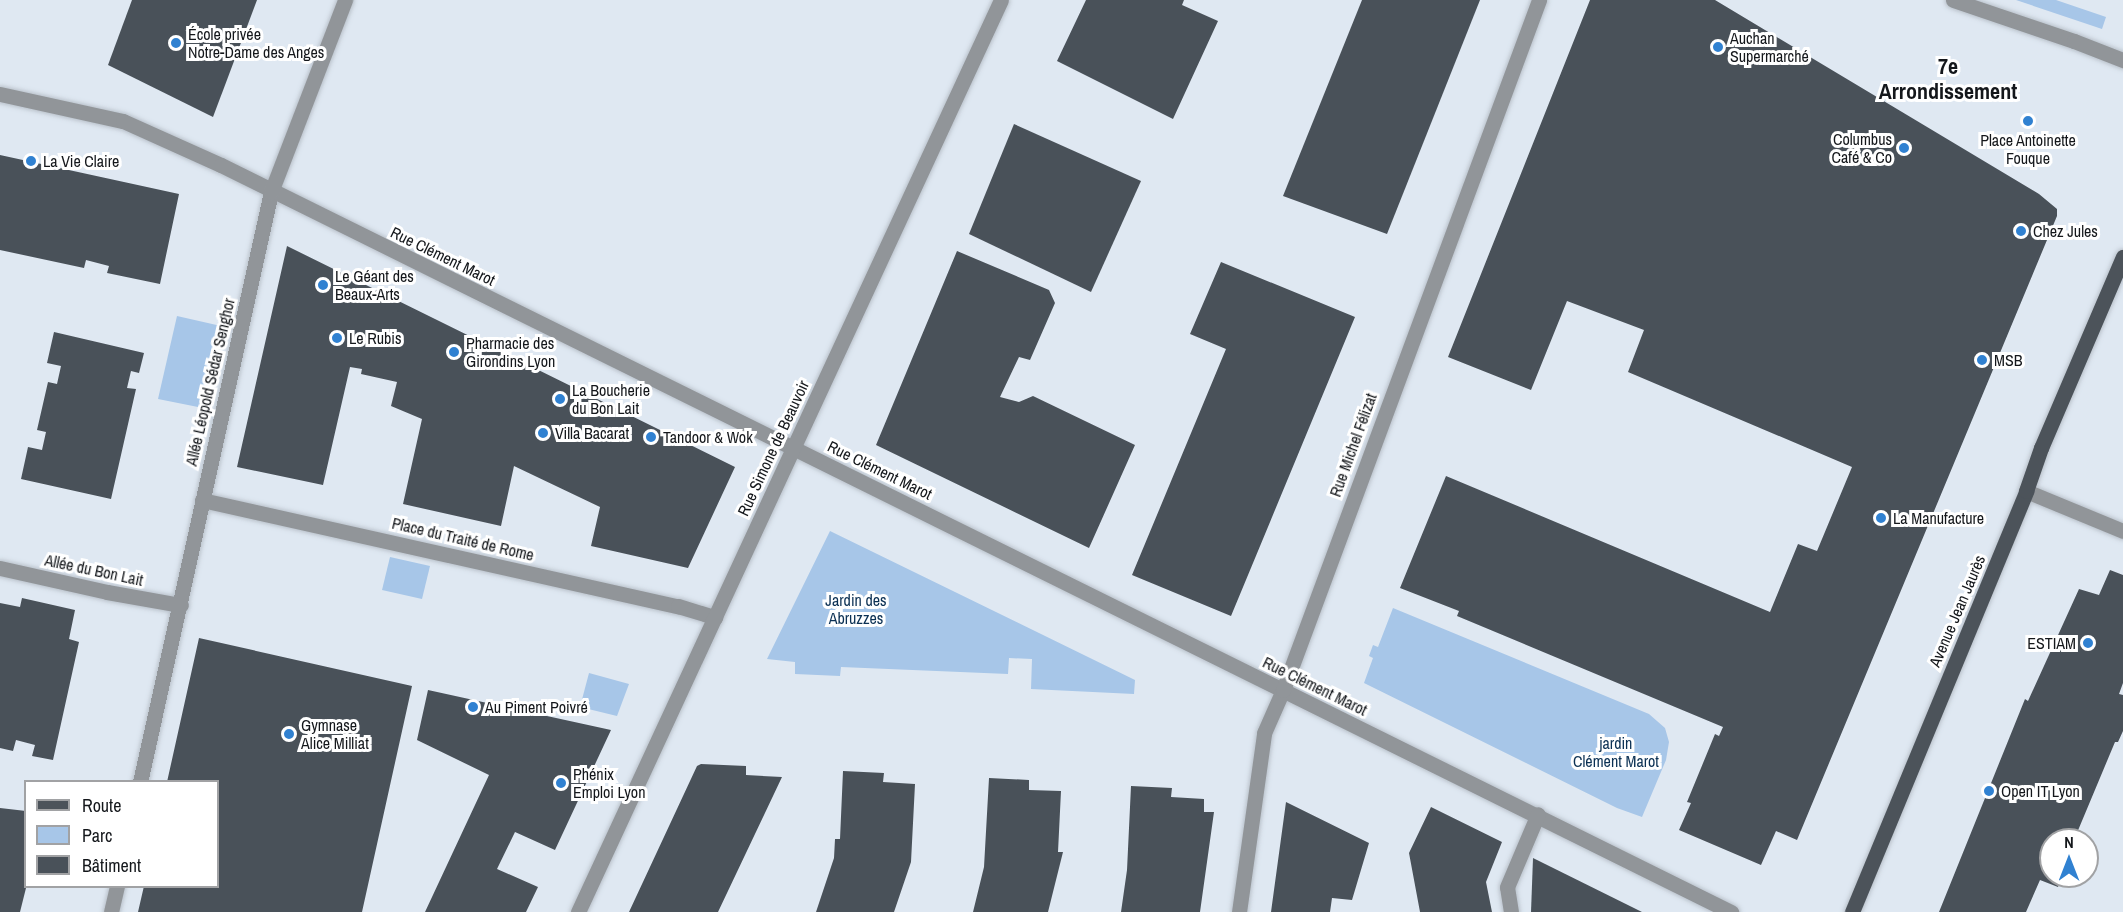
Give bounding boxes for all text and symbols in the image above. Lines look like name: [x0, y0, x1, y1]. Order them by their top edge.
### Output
place label: École privée Notre-Dame des Anges: [188, 24, 325, 62]
place label: Auchan Supermarché: [1730, 28, 1809, 66]
marker: École privée Notre-Dame des Anges: [169, 36, 183, 50]
marker: Auchan Supermarché: [1711, 40, 1725, 54]
district label: 7e Arrondissement: [1879, 53, 2017, 104]
marker: Place Antoinette Fouque: [2021, 114, 2035, 128]
place label: Columbus Café & Co: [1831, 129, 1892, 167]
place label: Place Antoinette Fouque: [1980, 130, 2076, 168]
marker: Columbus Café & Co: [1897, 141, 1911, 155]
place label: La Vie Claire: [43, 151, 119, 171]
marker: La Vie Claire: [24, 154, 38, 168]
place label: Chez Jules: [2033, 221, 2098, 241]
street label: Rue Clément Marot: [388, 222, 498, 290]
marker: Chez Jules: [2014, 224, 2028, 238]
place label: Le Géant des Beaux-Arts: [335, 266, 414, 304]
marker: Le Géant des Beaux-Arts: [316, 278, 330, 292]
street label: Allée Léopold Sédar Senghor: [181, 296, 239, 468]
place label: Le Rubis: [349, 328, 402, 348]
marker: Le Rubis: [330, 331, 344, 345]
place label: Pharmacie des Girondins Lyon: [466, 333, 555, 371]
marker: Pharmacie des Girondins Lyon: [447, 345, 461, 359]
place label: MSB: [1994, 350, 2022, 370]
marker: MSB: [1975, 353, 1989, 367]
street label: Rue Simone de Beauvoir: [733, 377, 813, 519]
place label: La Boucherie du Bon Lait: [572, 380, 650, 418]
street label: Rue Michel Félizat: [1325, 391, 1381, 499]
marker: La Boucherie du Bon Lait: [553, 392, 567, 406]
place label: Villa Bacarat: [555, 423, 629, 443]
marker: Villa Bacarat: [536, 426, 550, 440]
place label: Tandoor & Wok: [663, 427, 753, 447]
marker: Tandoor & Wok: [644, 430, 658, 444]
street label: Rue Clément Marot: [825, 436, 935, 504]
place label: La Manufacture: [1893, 508, 1984, 528]
marker: La Manufacture: [1874, 511, 1888, 525]
street label: Place du Traité de Rome: [390, 513, 536, 565]
street label: Allée du Bon Lait: [43, 550, 145, 590]
street label: Avenue Jean Jaurès: [1925, 552, 1989, 670]
park label: Jardin des Abruzzes: [825, 590, 887, 628]
place label: ESTIAM: [2027, 633, 2076, 653]
marker: ESTIAM: [2081, 636, 2095, 650]
street label: Rue Clément Marot: [1260, 652, 1370, 720]
place label: Au Piment Poivré: [485, 697, 588, 717]
marker: Au Piment Poivré: [466, 700, 480, 714]
place label: Gymnase Alice Milliat: [301, 715, 369, 753]
marker: Gymnase Alice Milliat: [282, 727, 296, 741]
park label: jardin Clément Marot: [1573, 733, 1659, 771]
place label: Phénix Emploi Lyon: [573, 764, 645, 802]
marker: Phénix Emploi Lyon: [554, 776, 568, 790]
legend: [24, 780, 219, 888]
place label: Open IT Lyon: [2001, 781, 2080, 801]
marker: Open IT Lyon: [1982, 784, 1996, 798]
text: Route: [82, 793, 121, 818]
text: Parc: [82, 823, 112, 848]
north arrow: [2039, 828, 2099, 888]
text: N: [2064, 831, 2074, 853]
text: Bâtiment: [82, 853, 141, 878]

